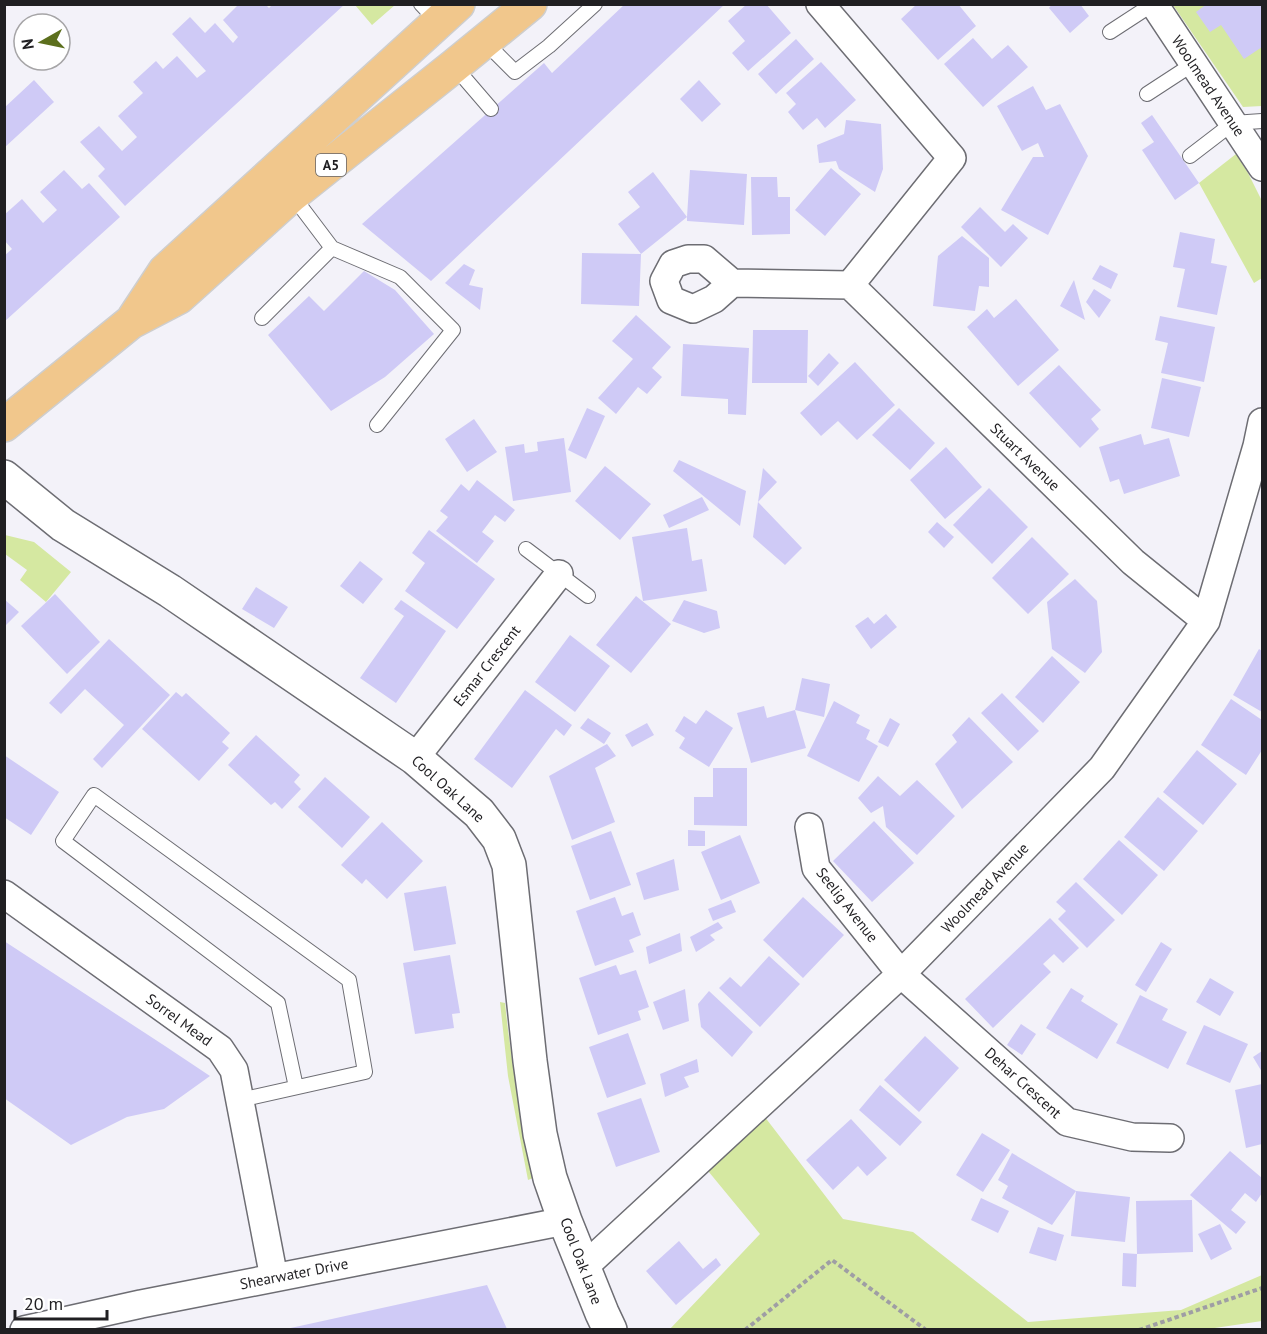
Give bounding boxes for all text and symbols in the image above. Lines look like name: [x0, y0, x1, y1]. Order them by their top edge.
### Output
north arrow: [12, 12, 72, 72]
street label: Woolmead Avenue: [1168, 32, 1249, 140]
text: N: [16, 38, 38, 51]
road number: A5: [316, 154, 346, 176]
street label: Stuart Avenue: [987, 419, 1064, 495]
street label: Esmar Crescent: [449, 621, 524, 710]
street label: Cool Oak Lane: [408, 751, 489, 826]
street label: Woolmead Avenue: [937, 839, 1032, 937]
street label: Seelig Avenue: [812, 863, 883, 946]
street label: Sorrel Mead: [142, 989, 216, 1050]
street label: Dehar Crescent: [981, 1043, 1066, 1122]
street label: Cool Oak Lane: [556, 1215, 607, 1307]
street label: Shearwater Drive: [238, 1254, 350, 1293]
scale bar: [15, 1283, 106, 1321]
text: 20 m: [24, 1292, 63, 1315]

